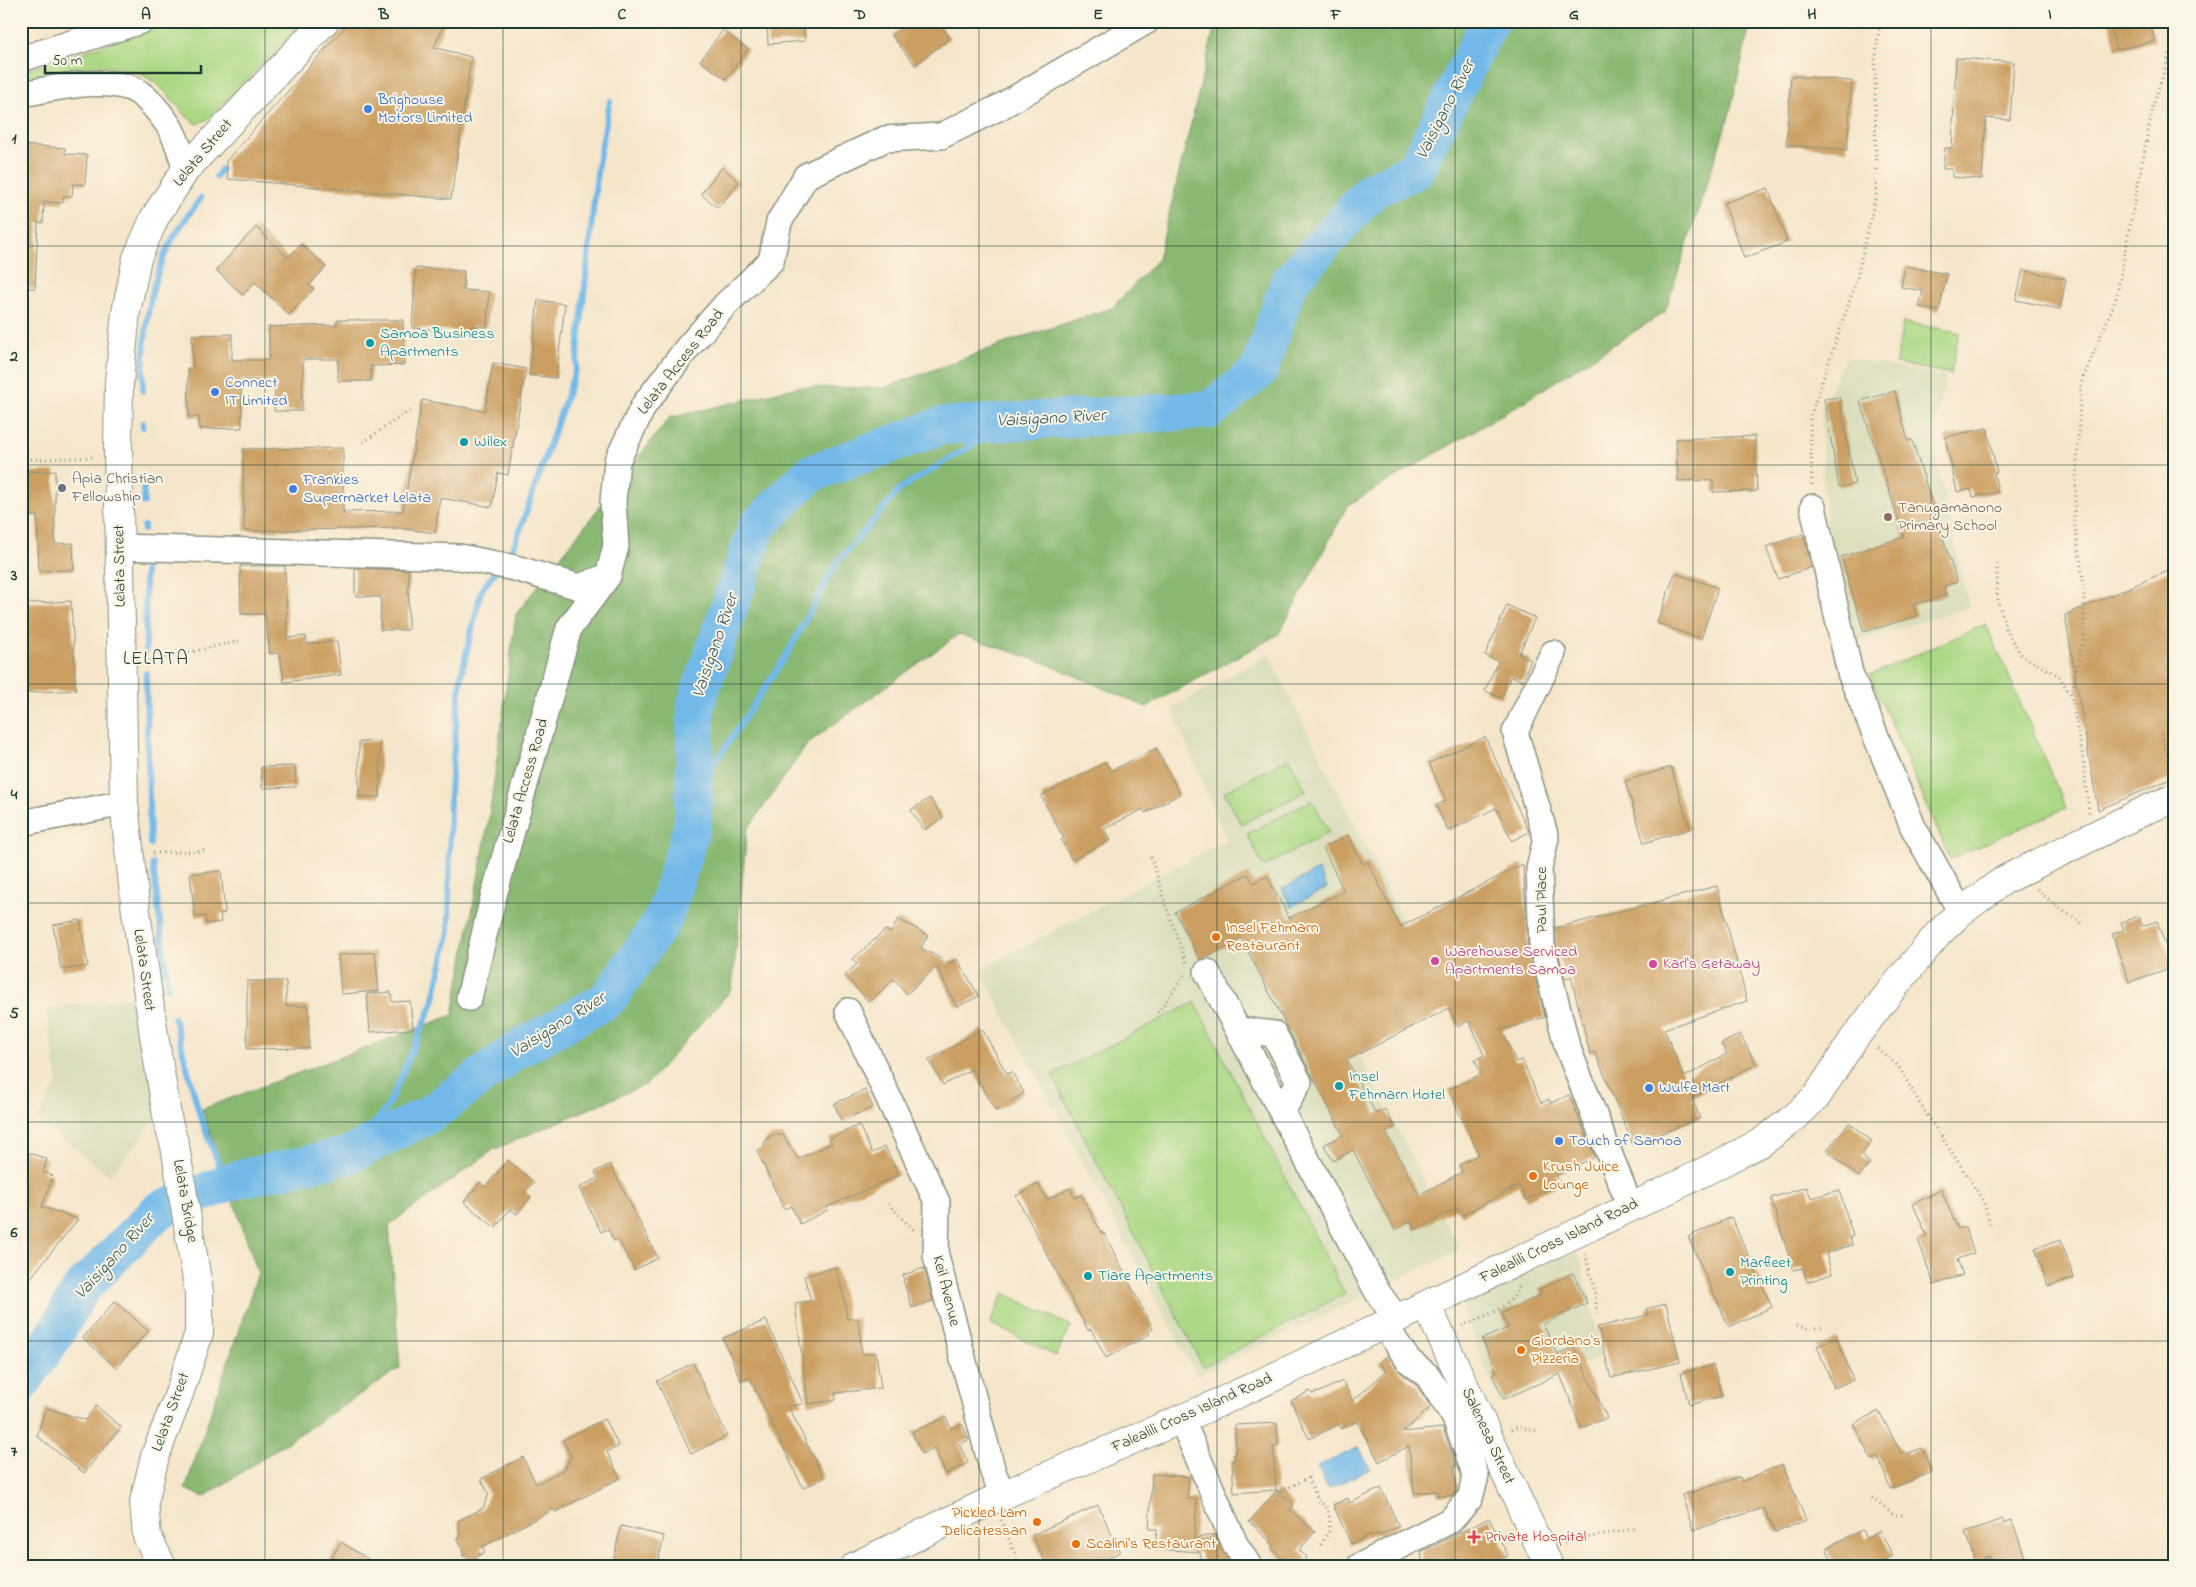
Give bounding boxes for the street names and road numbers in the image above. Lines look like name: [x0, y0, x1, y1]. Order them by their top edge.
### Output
street label: Lelata Street: [167, 113, 239, 192]
street label: Lelata Access Road: [632, 304, 730, 420]
street label: Lelata Street: [107, 524, 133, 608]
street label: Lelata Access Road: [497, 716, 555, 846]
street label: Paul Place: [1530, 866, 1554, 933]
street label: Lelata Street: [126, 927, 162, 1013]
street label: Lelata Bridge: [166, 1157, 204, 1245]
street label: Falealili Cross Island Road: [1475, 1192, 1642, 1290]
street label: Keil Avenue: [926, 1253, 967, 1330]
street label: Falealili Cross Island Road: [1107, 1367, 1276, 1460]
street label: Lelata Street: [146, 1368, 197, 1455]
street label: Salenesa Street: [1455, 1383, 1521, 1489]

